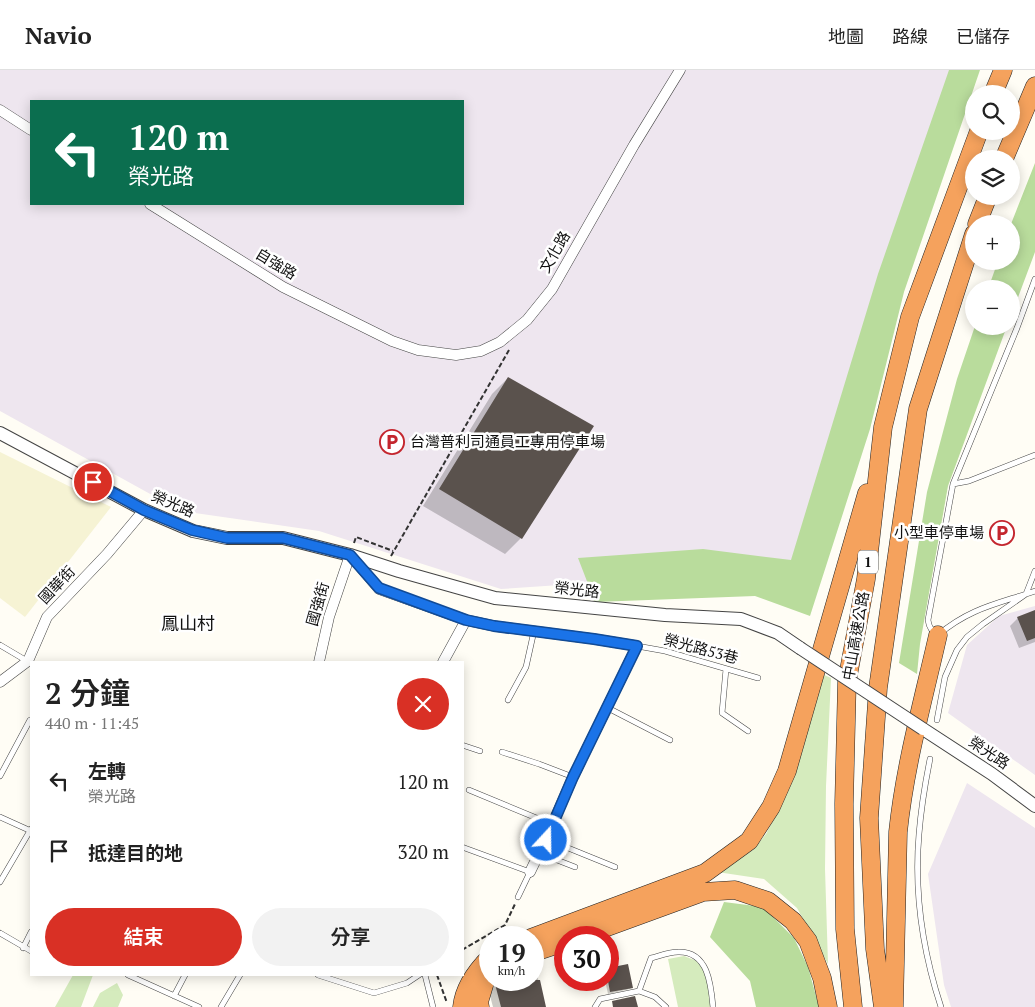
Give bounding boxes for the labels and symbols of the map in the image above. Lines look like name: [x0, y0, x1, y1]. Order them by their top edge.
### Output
street label: 文化路: [534, 227, 574, 276]
street label: 自強路: [252, 243, 301, 283]
parking icon: 台灣普利司通員工專用停車場: [379, 429, 405, 455]
place label: 台灣普利司通員工專用停車場: [410, 431, 605, 451]
pin: [72, 461, 114, 503]
street label: 榮光路: [149, 485, 198, 521]
parking icon: 小型車停車場: [989, 520, 1015, 546]
place label: 小型車停車場: [894, 522, 984, 542]
road number: 1: [858, 551, 878, 574]
street label: 國華街: [34, 561, 79, 608]
street label: 榮光路: [554, 577, 601, 601]
street label: 國強街: [301, 579, 333, 628]
street label: 中山高速公路: [837, 590, 873, 682]
district label: 鳳山村: [161, 611, 215, 635]
street label: 榮光路53巷: [662, 629, 741, 668]
street label: 榮光路: [965, 731, 1014, 773]
position arrow: [519, 813, 571, 865]
speed limit sign: 30: [554, 926, 619, 991]

